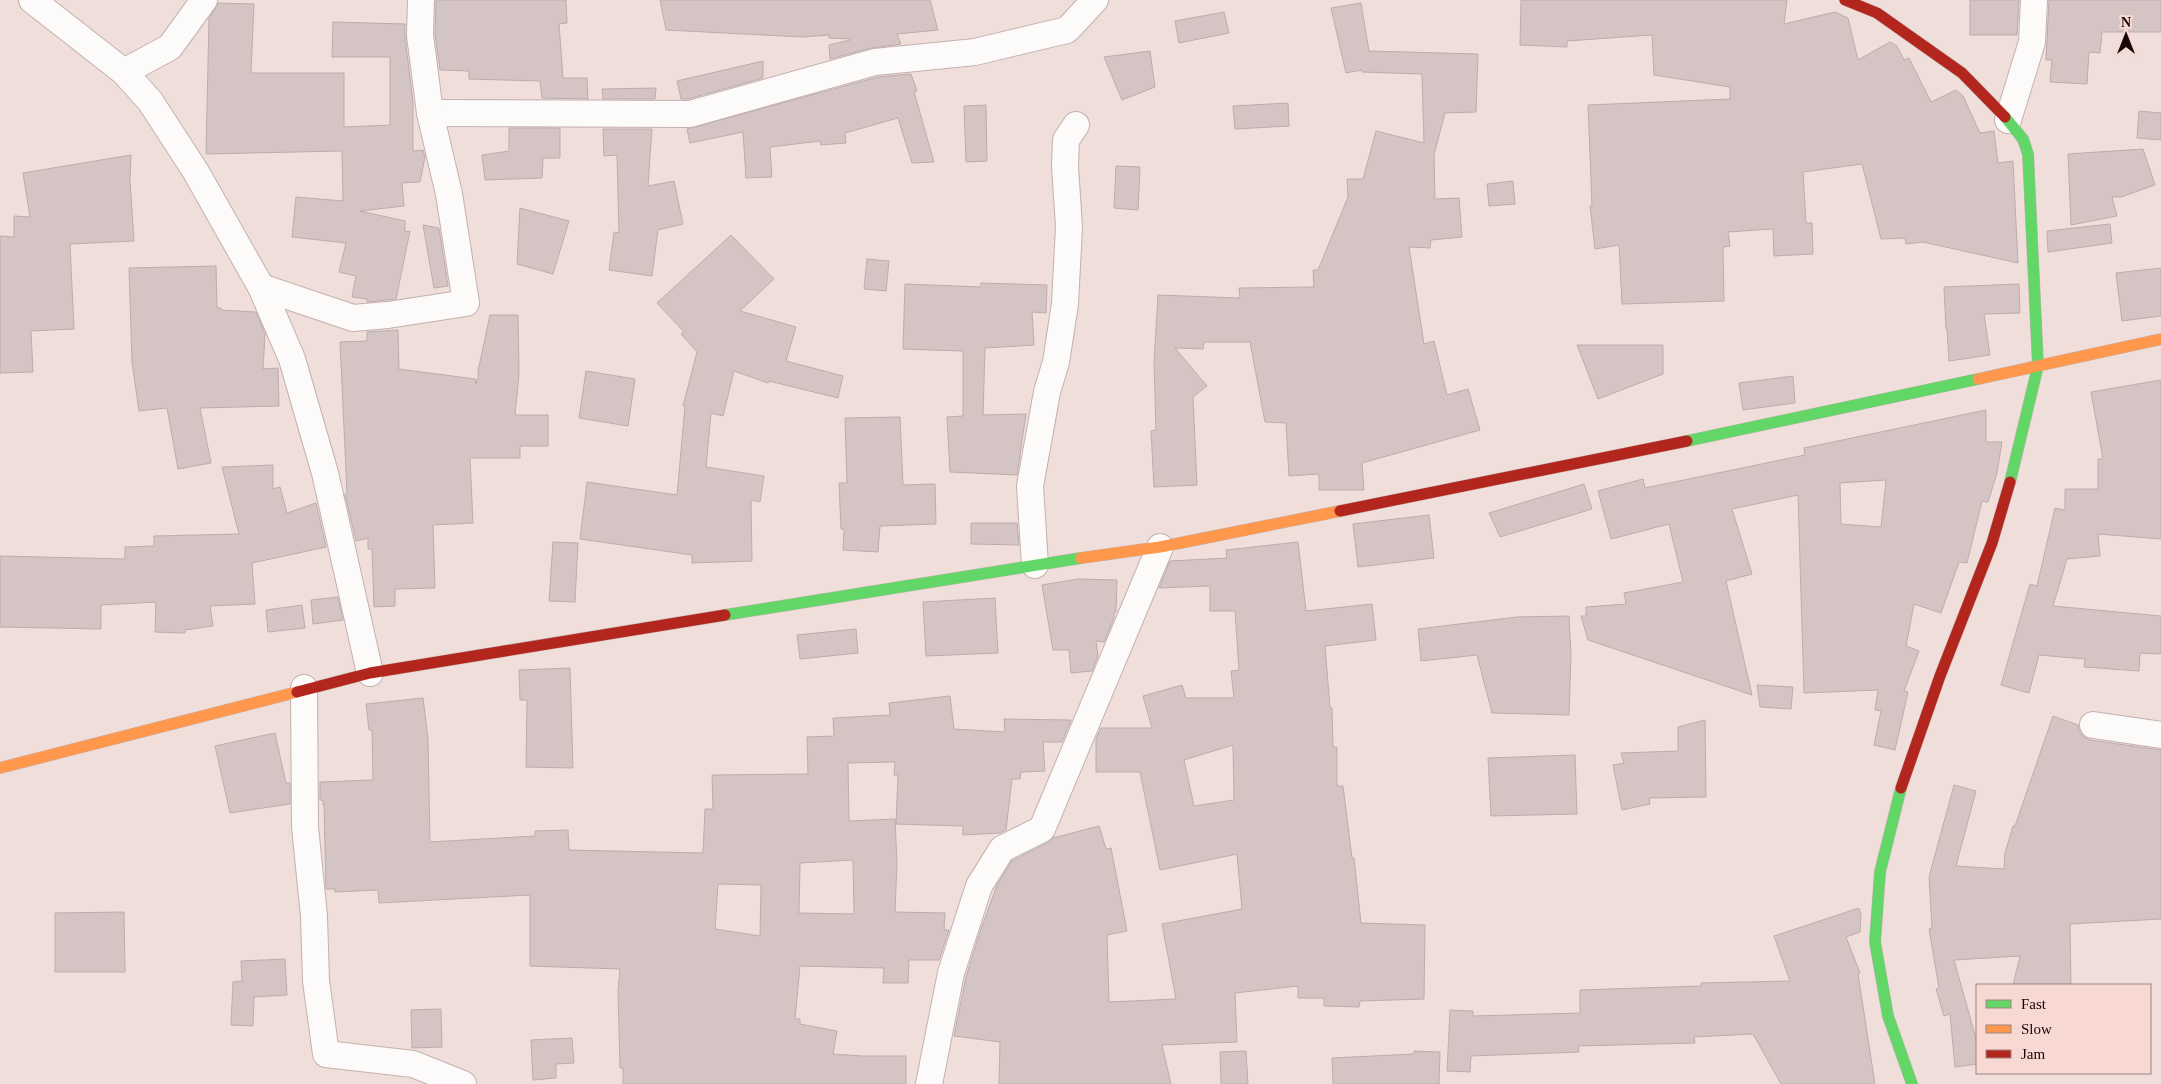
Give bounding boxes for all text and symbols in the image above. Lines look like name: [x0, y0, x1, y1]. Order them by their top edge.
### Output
north arrow: [2101, 10, 2151, 60]
text: N: [2121, 15, 2131, 30]
legend: [1976, 984, 2151, 1074]
text: Fast: [2021, 996, 2047, 1012]
text: Slow: [2021, 1021, 2052, 1037]
text: Jam: [2021, 1046, 2045, 1062]

